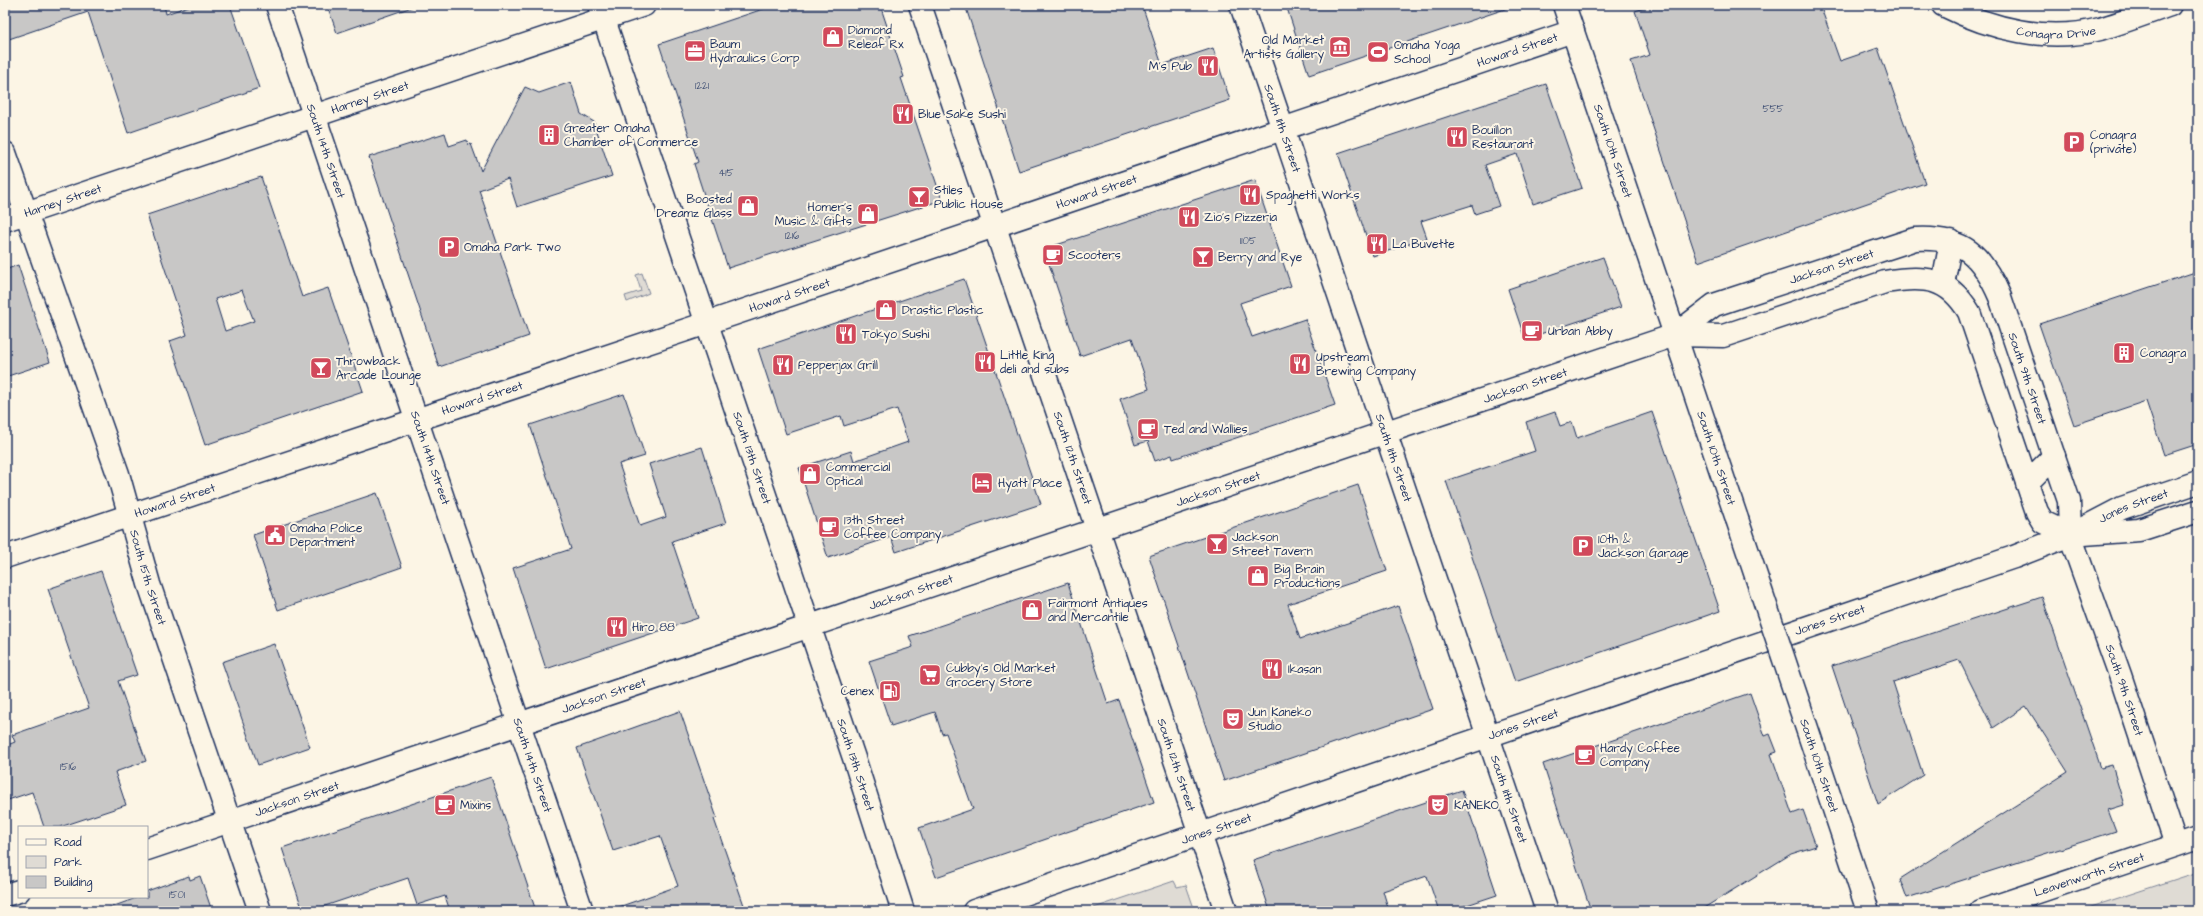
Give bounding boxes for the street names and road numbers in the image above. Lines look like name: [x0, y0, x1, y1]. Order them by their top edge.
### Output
street label: Conagra Drive: [2015, 22, 2098, 44]
street label: Howard Street: [1474, 28, 1560, 71]
street label: Harney Street: [329, 76, 411, 118]
street label: South 11th Street: [1260, 82, 1305, 175]
street label: South 14th Street: [302, 102, 350, 201]
street label: South 10th Street: [1589, 102, 1637, 200]
street label: Howard Street: [1054, 170, 1139, 213]
street label: Harney Street: [22, 180, 104, 222]
street label: Jackson Street: [1787, 245, 1876, 288]
street label: Howard Street: [747, 274, 832, 317]
street label: South 9th Street: [2004, 330, 2051, 426]
street label: Jackson Street: [1481, 363, 1570, 408]
street label: Howard Street: [439, 376, 525, 419]
street label: South 14th Street: [406, 409, 454, 507]
street label: South 13th Street: [729, 409, 776, 506]
street label: South 12th Street: [1049, 409, 1097, 507]
street label: South 10th Street: [1693, 409, 1740, 507]
street label: South 11th Street: [1371, 412, 1417, 504]
street label: Jackson Street: [1174, 467, 1263, 511]
street label: Howard Street: [132, 479, 218, 522]
street label: Jones Street: [2096, 484, 2170, 527]
street label: South 15th Street: [126, 528, 171, 627]
street label: Jackson Street: [866, 570, 956, 614]
street label: Jones Street: [1792, 600, 1867, 640]
street label: South 9th Street: [2101, 642, 2148, 738]
street label: Jackson Street: [559, 673, 648, 717]
street label: Jones Street: [1486, 704, 1561, 744]
street label: South 14th Street: [509, 716, 557, 815]
street label: South 13th Street: [833, 716, 879, 813]
street label: South 12th Street: [1153, 716, 1200, 814]
street label: South 10th Street: [1796, 716, 1843, 815]
street label: South 11th Street: [1486, 753, 1532, 845]
street label: Jackson Street: [252, 776, 341, 821]
street label: Jones Street: [1179, 809, 1254, 848]
street label: Leavenworth Street: [2032, 848, 2147, 901]

